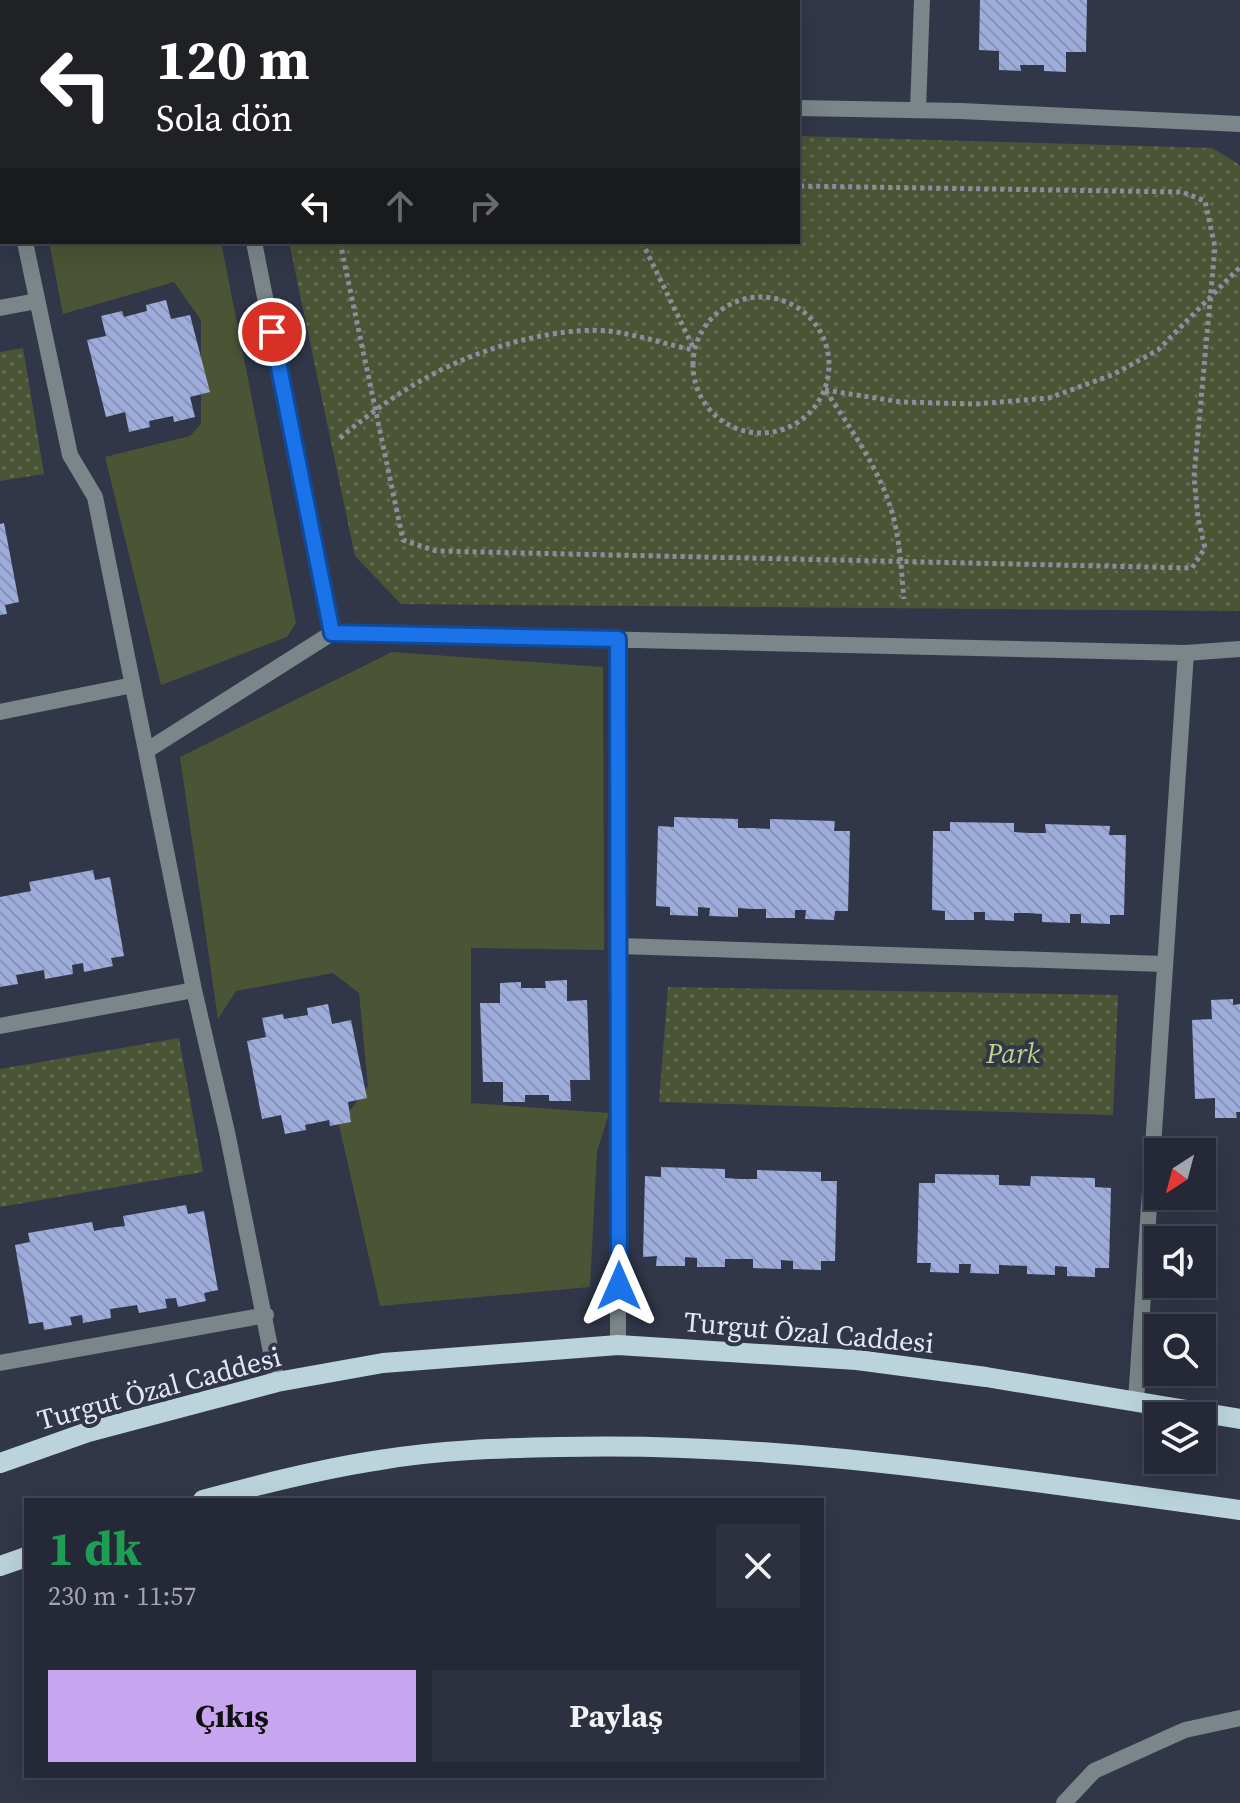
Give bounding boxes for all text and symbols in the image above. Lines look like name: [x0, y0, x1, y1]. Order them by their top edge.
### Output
text: 120 m: [156, 21, 310, 98]
icon: left: [24, 32, 128, 136]
text: Sola dön: [156, 94, 293, 143]
icon: left: [294, 184, 338, 228]
icon: ahead: [378, 184, 422, 228]
icon: right: [462, 184, 506, 228]
pin: [238, 298, 306, 366]
icon: arrive: [250, 310, 294, 354]
park label: Park: [985, 1034, 1041, 1072]
north arrow: [1144, 1138, 1216, 1210]
map controls: [1144, 1138, 1216, 1474]
button: sound: [1144, 1226, 1216, 1298]
position arrow: [577, 1244, 661, 1328]
street label: Turgut Özal Caddesi: [682, 1302, 936, 1362]
button: search: [1144, 1314, 1216, 1386]
street label: Turgut Özal Caddesi: [33, 1337, 285, 1439]
button: layers: [1144, 1402, 1216, 1474]
text: 1 dk: [48, 1515, 142, 1581]
button: close: [716, 1524, 800, 1608]
text: 230 m · 11:57: [48, 1578, 196, 1614]
button: Çıkış: [48, 1670, 416, 1762]
button: Paylaş: [432, 1670, 800, 1762]

